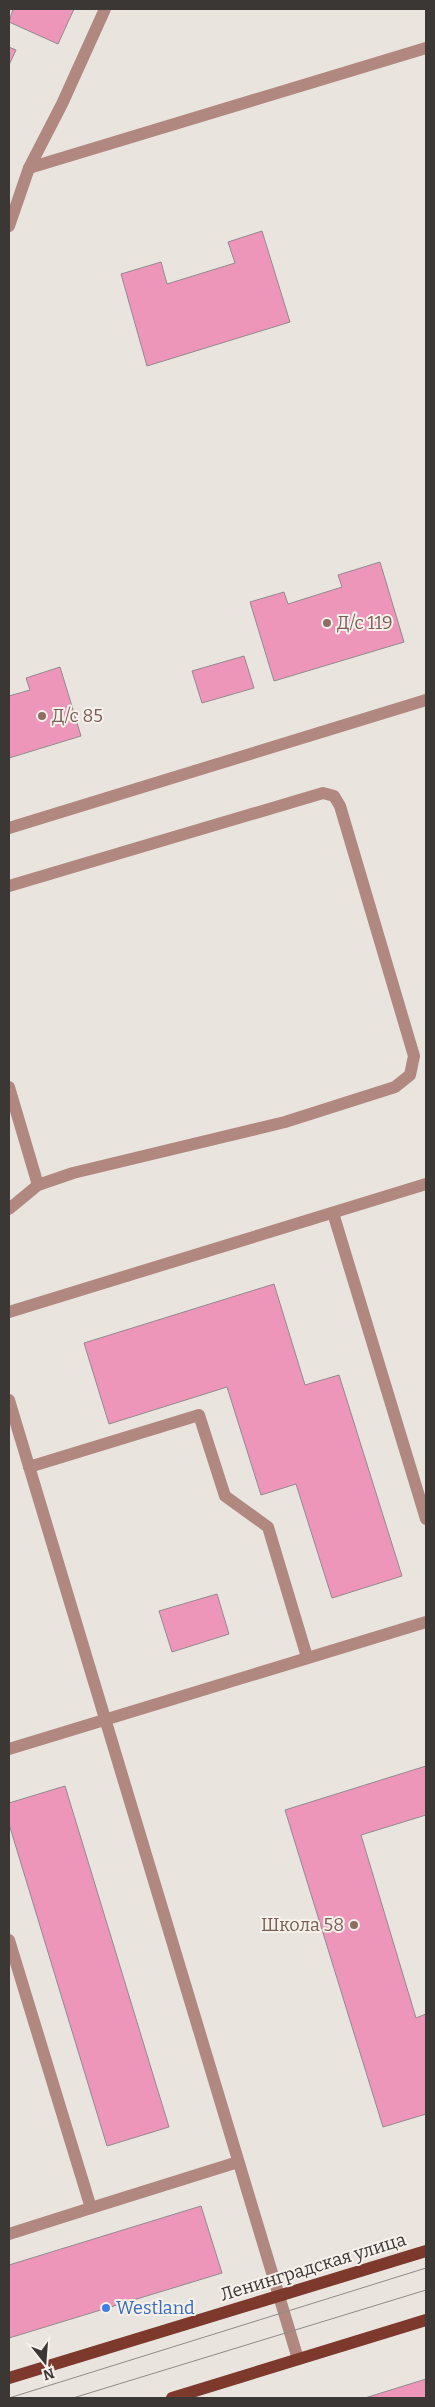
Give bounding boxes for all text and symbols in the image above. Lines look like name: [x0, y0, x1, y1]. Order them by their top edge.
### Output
place label: Д/с 119: [337, 612, 393, 634]
marker: Д/с 119: [321, 617, 333, 629]
place label: Д/с 85: [52, 705, 103, 727]
marker: Д/с 85: [36, 710, 48, 722]
place label: Школа 58: [261, 1914, 344, 1936]
marker: Школа 58: [348, 1919, 360, 1931]
street label: Ленинградская улица: [217, 2228, 409, 2306]
place label: Westland: [116, 2297, 195, 2319]
marker: Westland: [100, 2302, 112, 2314]
north arrow: [20, 2337, 70, 2387]
text: N: [41, 2364, 56, 2384]

